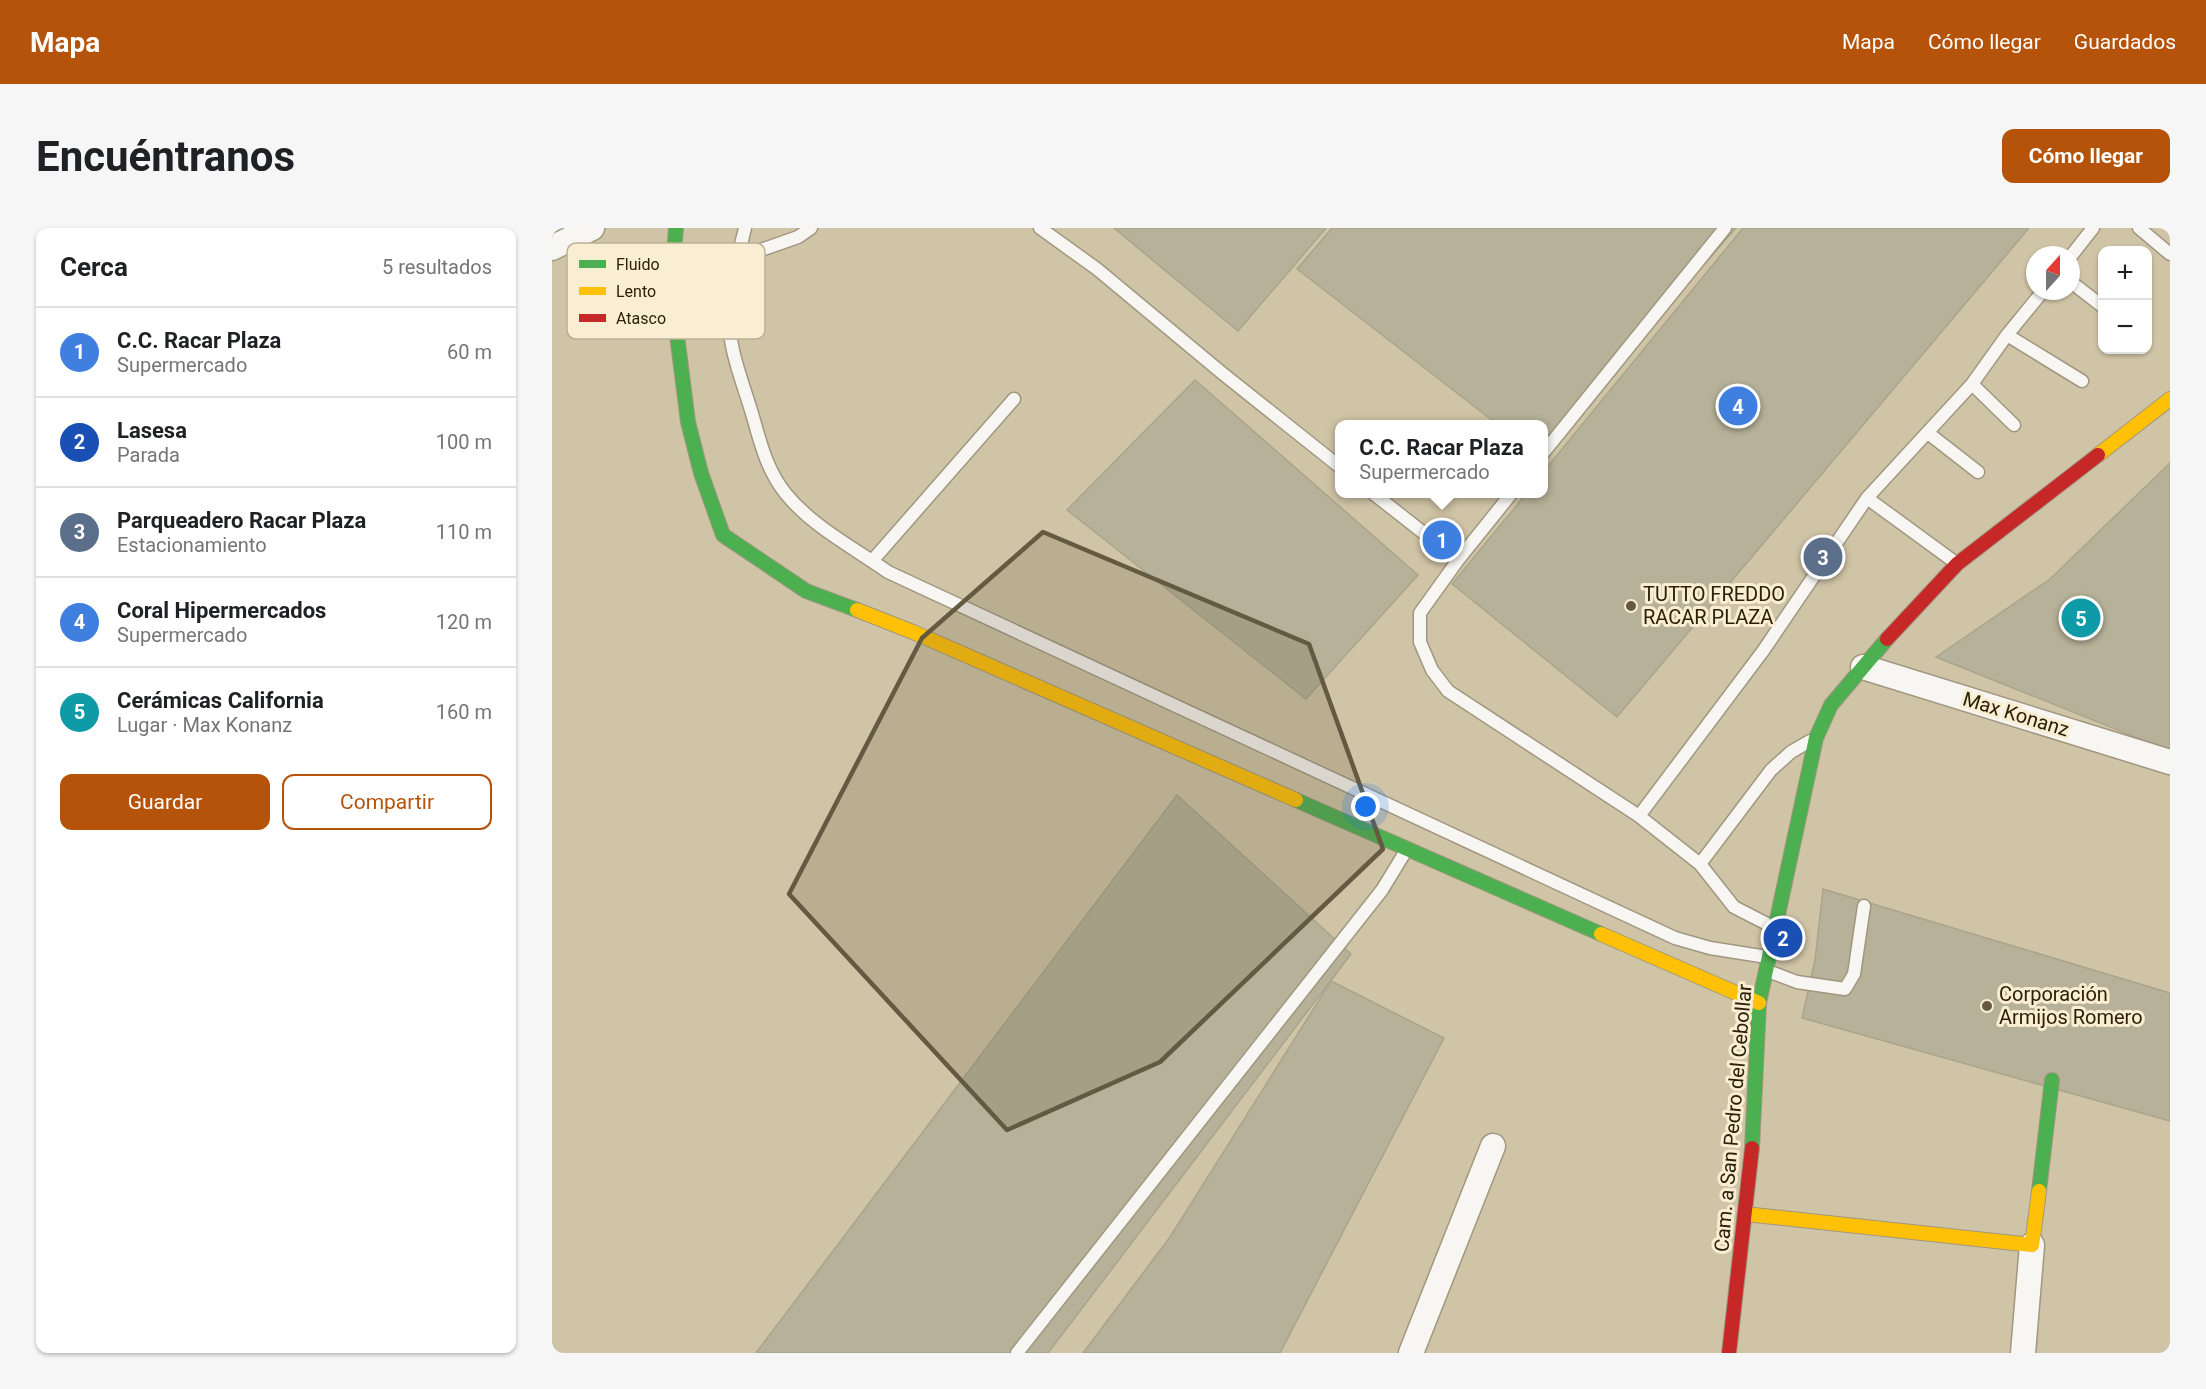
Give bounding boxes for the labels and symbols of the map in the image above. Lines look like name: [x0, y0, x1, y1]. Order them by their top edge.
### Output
legend: [567, 243, 765, 339]
north arrow: [2026, 246, 2080, 300]
text: Fluido: [616, 255, 660, 274]
text: Lento: [616, 282, 656, 301]
text: Atasco: [616, 309, 666, 328]
pin: 4: [1718, 384, 1758, 429]
pin: 1: [1422, 518, 1462, 562]
pin: 3: [1804, 534, 1842, 580]
place label: TUTTO FREDDO RACAR PLAZA: [1643, 582, 1785, 629]
pin: 5: [2062, 596, 2101, 640]
marker: TUTTO FREDDO RACAR PLAZA: [1624, 599, 1638, 613]
street label: Max Konanz: [1960, 686, 2072, 742]
your location: [1351, 792, 1380, 821]
pin: 2: [1764, 916, 1802, 960]
place label: Corporación Armijos Romero: [1999, 982, 2143, 1029]
street label: Cam. a San Pedro del Cebollar: [1709, 983, 1757, 1253]
marker: Corporación Armijos Romero: [1980, 999, 1994, 1013]

